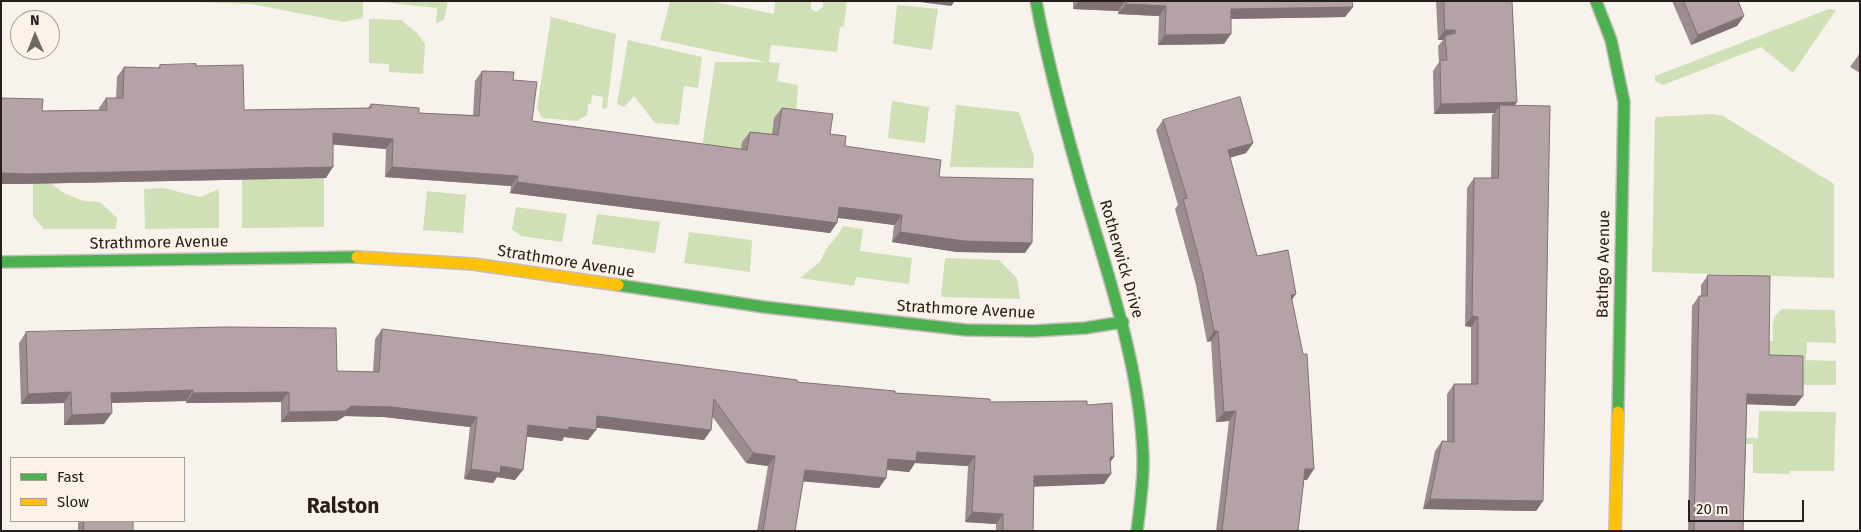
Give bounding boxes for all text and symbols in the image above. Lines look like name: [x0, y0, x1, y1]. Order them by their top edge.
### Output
north arrow: [10, 10, 60, 60]
text: N: [30, 12, 40, 29]
street label: Rotherwick Drive: [1095, 198, 1147, 320]
street label: Bathgo Avenue: [1593, 210, 1615, 318]
street label: Strathmore Avenue: [89, 232, 229, 254]
street label: Strathmore Avenue: [496, 242, 636, 282]
street label: Strathmore Avenue: [896, 297, 1036, 323]
legend: [10, 457, 185, 522]
text: Fast: [57, 468, 84, 486]
scale bar: [1691, 490, 1807, 522]
text: Slow: [57, 493, 89, 511]
district label: Ralston: [307, 494, 379, 520]
text: 20 m: [1696, 500, 1729, 518]

